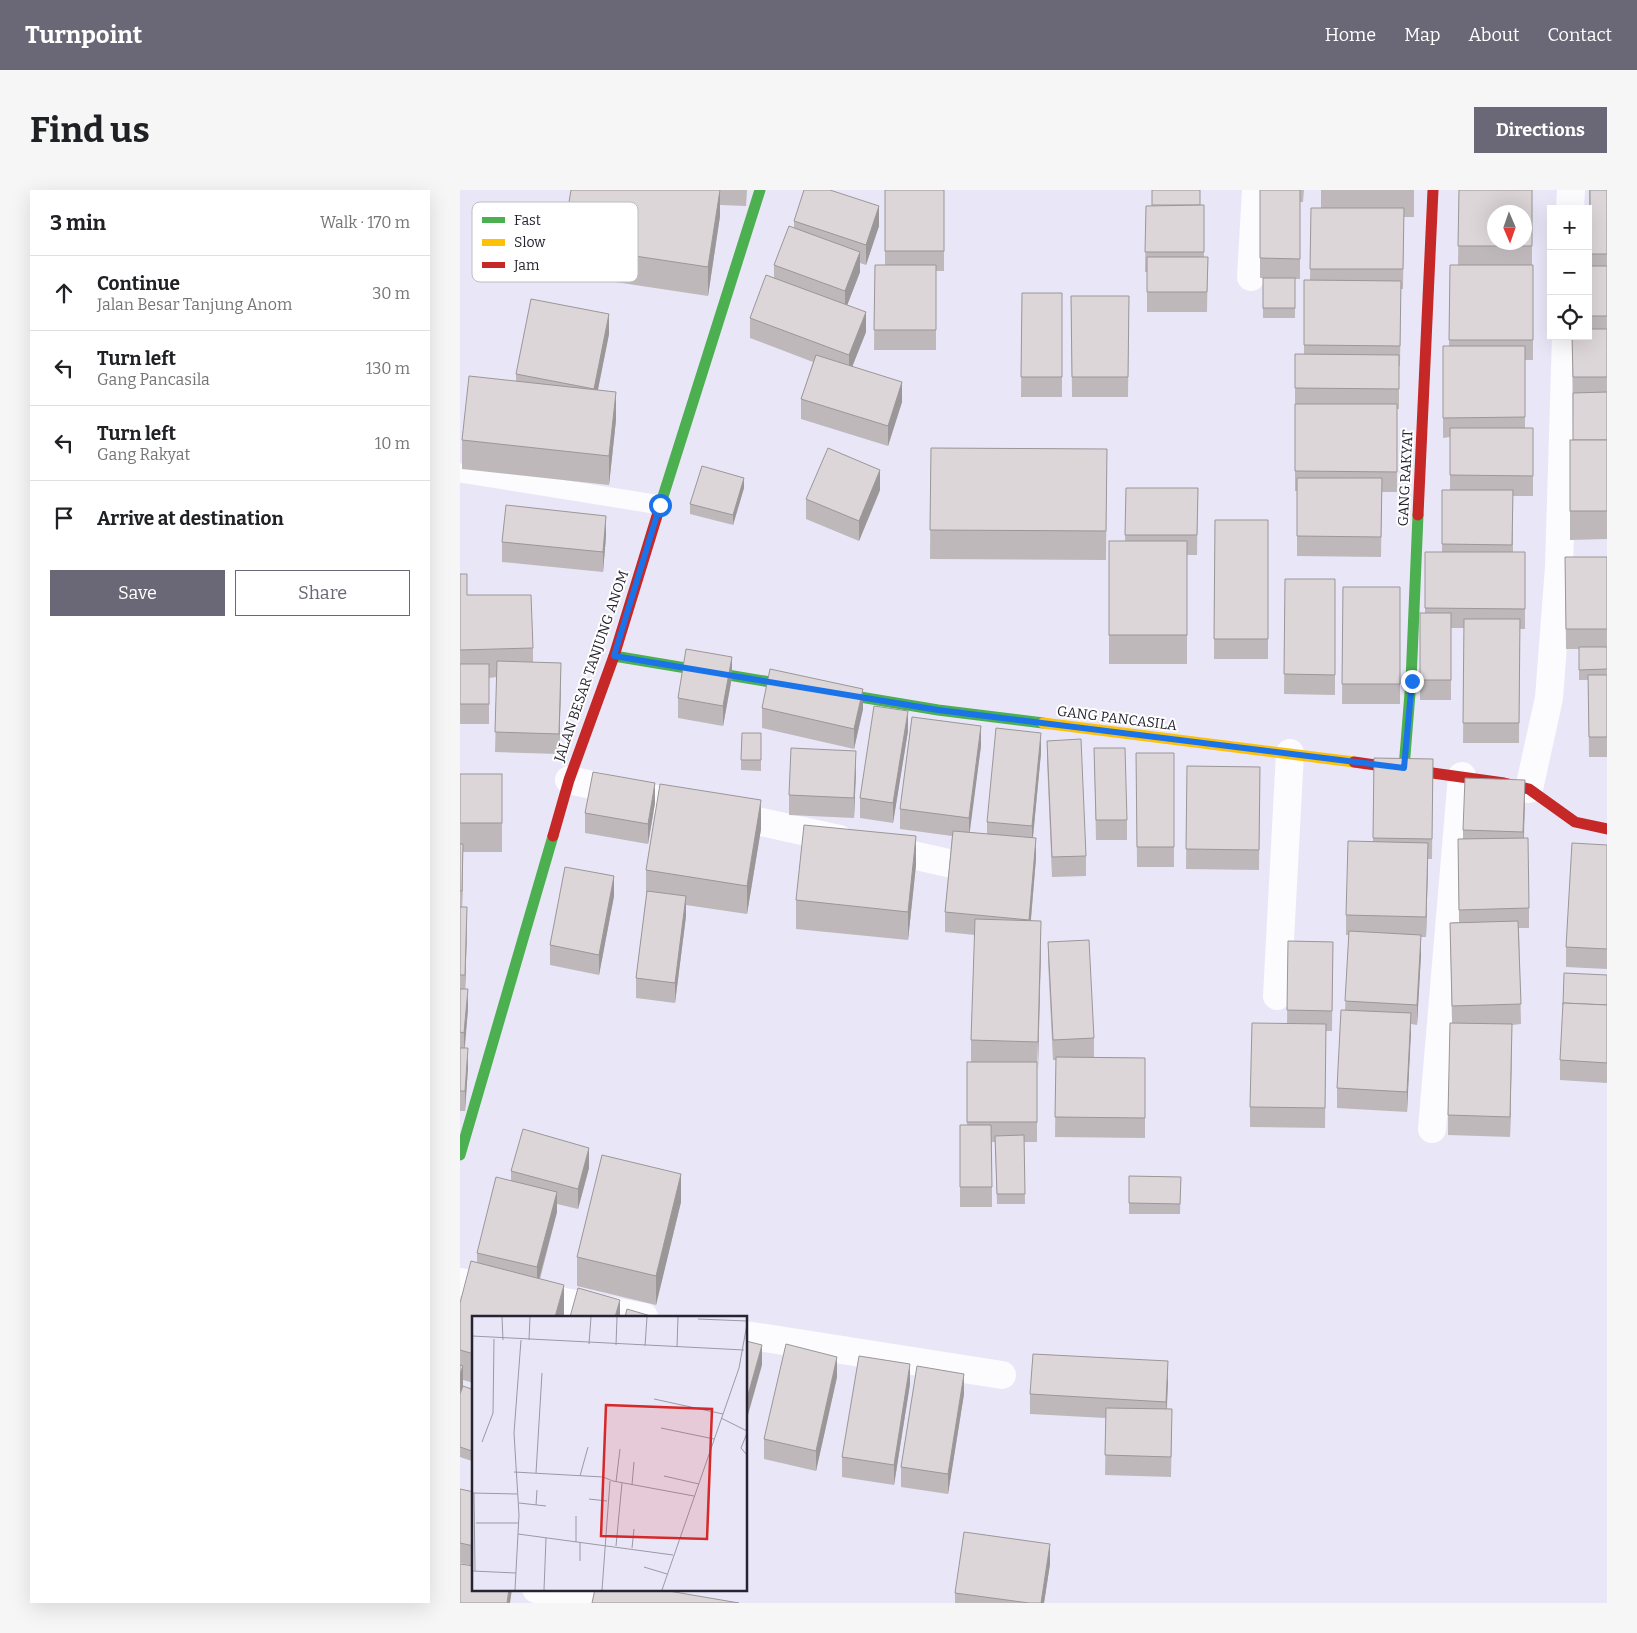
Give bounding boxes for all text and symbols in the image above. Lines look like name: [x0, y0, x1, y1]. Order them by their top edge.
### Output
text: Turnpoint: [25, 21, 142, 49]
text: Home: [1325, 24, 1376, 46]
text: Map: [1404, 24, 1440, 46]
text: About: [1468, 24, 1519, 46]
text: Contact: [1547, 24, 1612, 46]
button: Directions: [1474, 107, 1607, 153]
text: Find us: [30, 109, 150, 151]
legend: [472, 202, 638, 282]
north arrow: [1487, 205, 1532, 250]
map controls: [1547, 205, 1592, 340]
button: +: [1547, 205, 1592, 250]
text: 3 min: [50, 210, 106, 236]
text: Fast: [514, 212, 541, 229]
text: Walk · 170 m: [320, 213, 410, 232]
text: Slow: [514, 234, 546, 251]
button: −: [1547, 250, 1592, 295]
text: Jam: [513, 257, 540, 274]
text: Continue: [97, 272, 180, 295]
icon: ahead: [50, 279, 78, 307]
text: 30 m: [372, 284, 410, 303]
text: Jalan Besar Tanjung Anom: [97, 295, 292, 314]
button: locate: [1547, 295, 1592, 340]
text: Turn left: [97, 347, 176, 370]
icon: left: [50, 354, 78, 382]
text: 130 m: [366, 359, 410, 378]
text: Gang Pancasila: [97, 370, 210, 389]
text: Turn left: [97, 422, 176, 445]
icon: left: [50, 429, 78, 457]
street label: GANG RAKYAT: [1394, 429, 1417, 527]
text: 10 m: [375, 434, 410, 453]
text: Gang Rakyat: [97, 445, 190, 464]
route start: [649, 494, 672, 517]
icon: arrive: [50, 504, 78, 532]
text: Arrive at destination: [97, 507, 284, 530]
street label: JALAN BESAR TANJUNG ANOM: [550, 568, 632, 765]
button: Save: [50, 570, 225, 616]
button: Share: [235, 570, 410, 616]
route end: [1401, 670, 1424, 693]
street label: GANG PANCASILA: [1056, 703, 1178, 734]
inset map: [472, 1316, 748, 1590]

